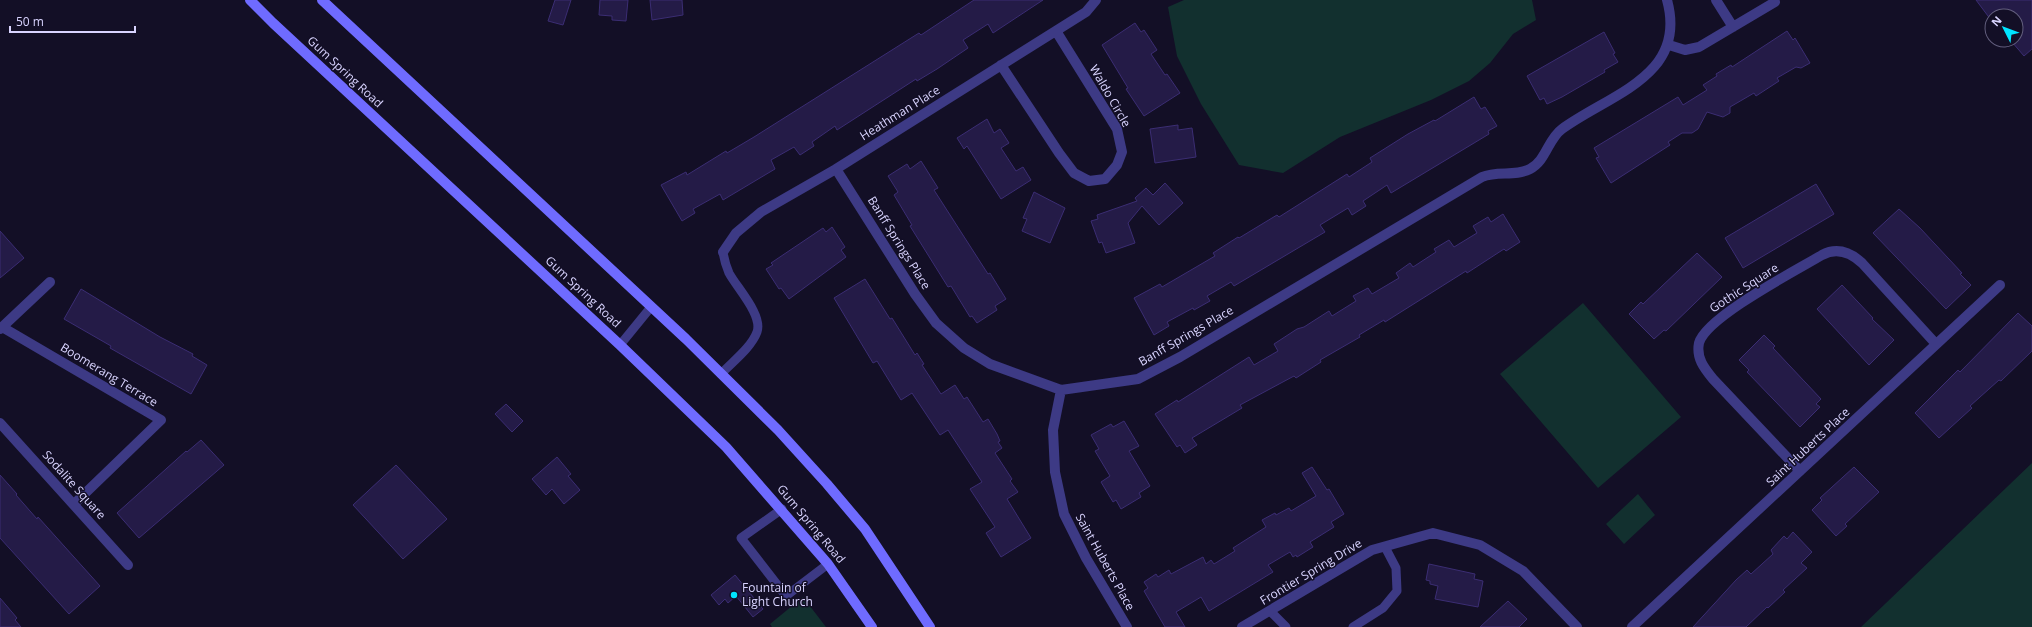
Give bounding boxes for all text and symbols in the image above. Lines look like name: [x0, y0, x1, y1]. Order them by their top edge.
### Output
scale bar: [10, 8, 135, 34]
north arrow: [1984, 8, 2024, 48]
text: 50 m: [16, 13, 44, 30]
text: N: [1988, 13, 2005, 29]
street label: Gum Spring Road: [304, 32, 387, 111]
street label: Waldo Circle: [1086, 61, 1135, 130]
street label: Heathman Place: [856, 81, 943, 144]
street label: Banff Springs Place: [864, 193, 935, 293]
street label: Gum Spring Road: [542, 252, 625, 331]
street label: Gothic Square: [1706, 259, 1782, 316]
street label: Banff Springs Place: [1135, 301, 1237, 370]
street label: Boomerang Terrace: [57, 339, 161, 411]
street label: Saint Huberts Place: [1762, 403, 1853, 490]
street label: Sodalite Square: [39, 446, 110, 523]
street label: Gum Spring Road: [773, 481, 849, 567]
street label: Saint Huberts Place: [1072, 510, 1139, 614]
street label: Frontier Spring Drive: [1257, 534, 1365, 609]
place label: Fountain of Light Church: [742, 579, 813, 610]
marker: Fountain of Light Church: [729, 590, 739, 600]

